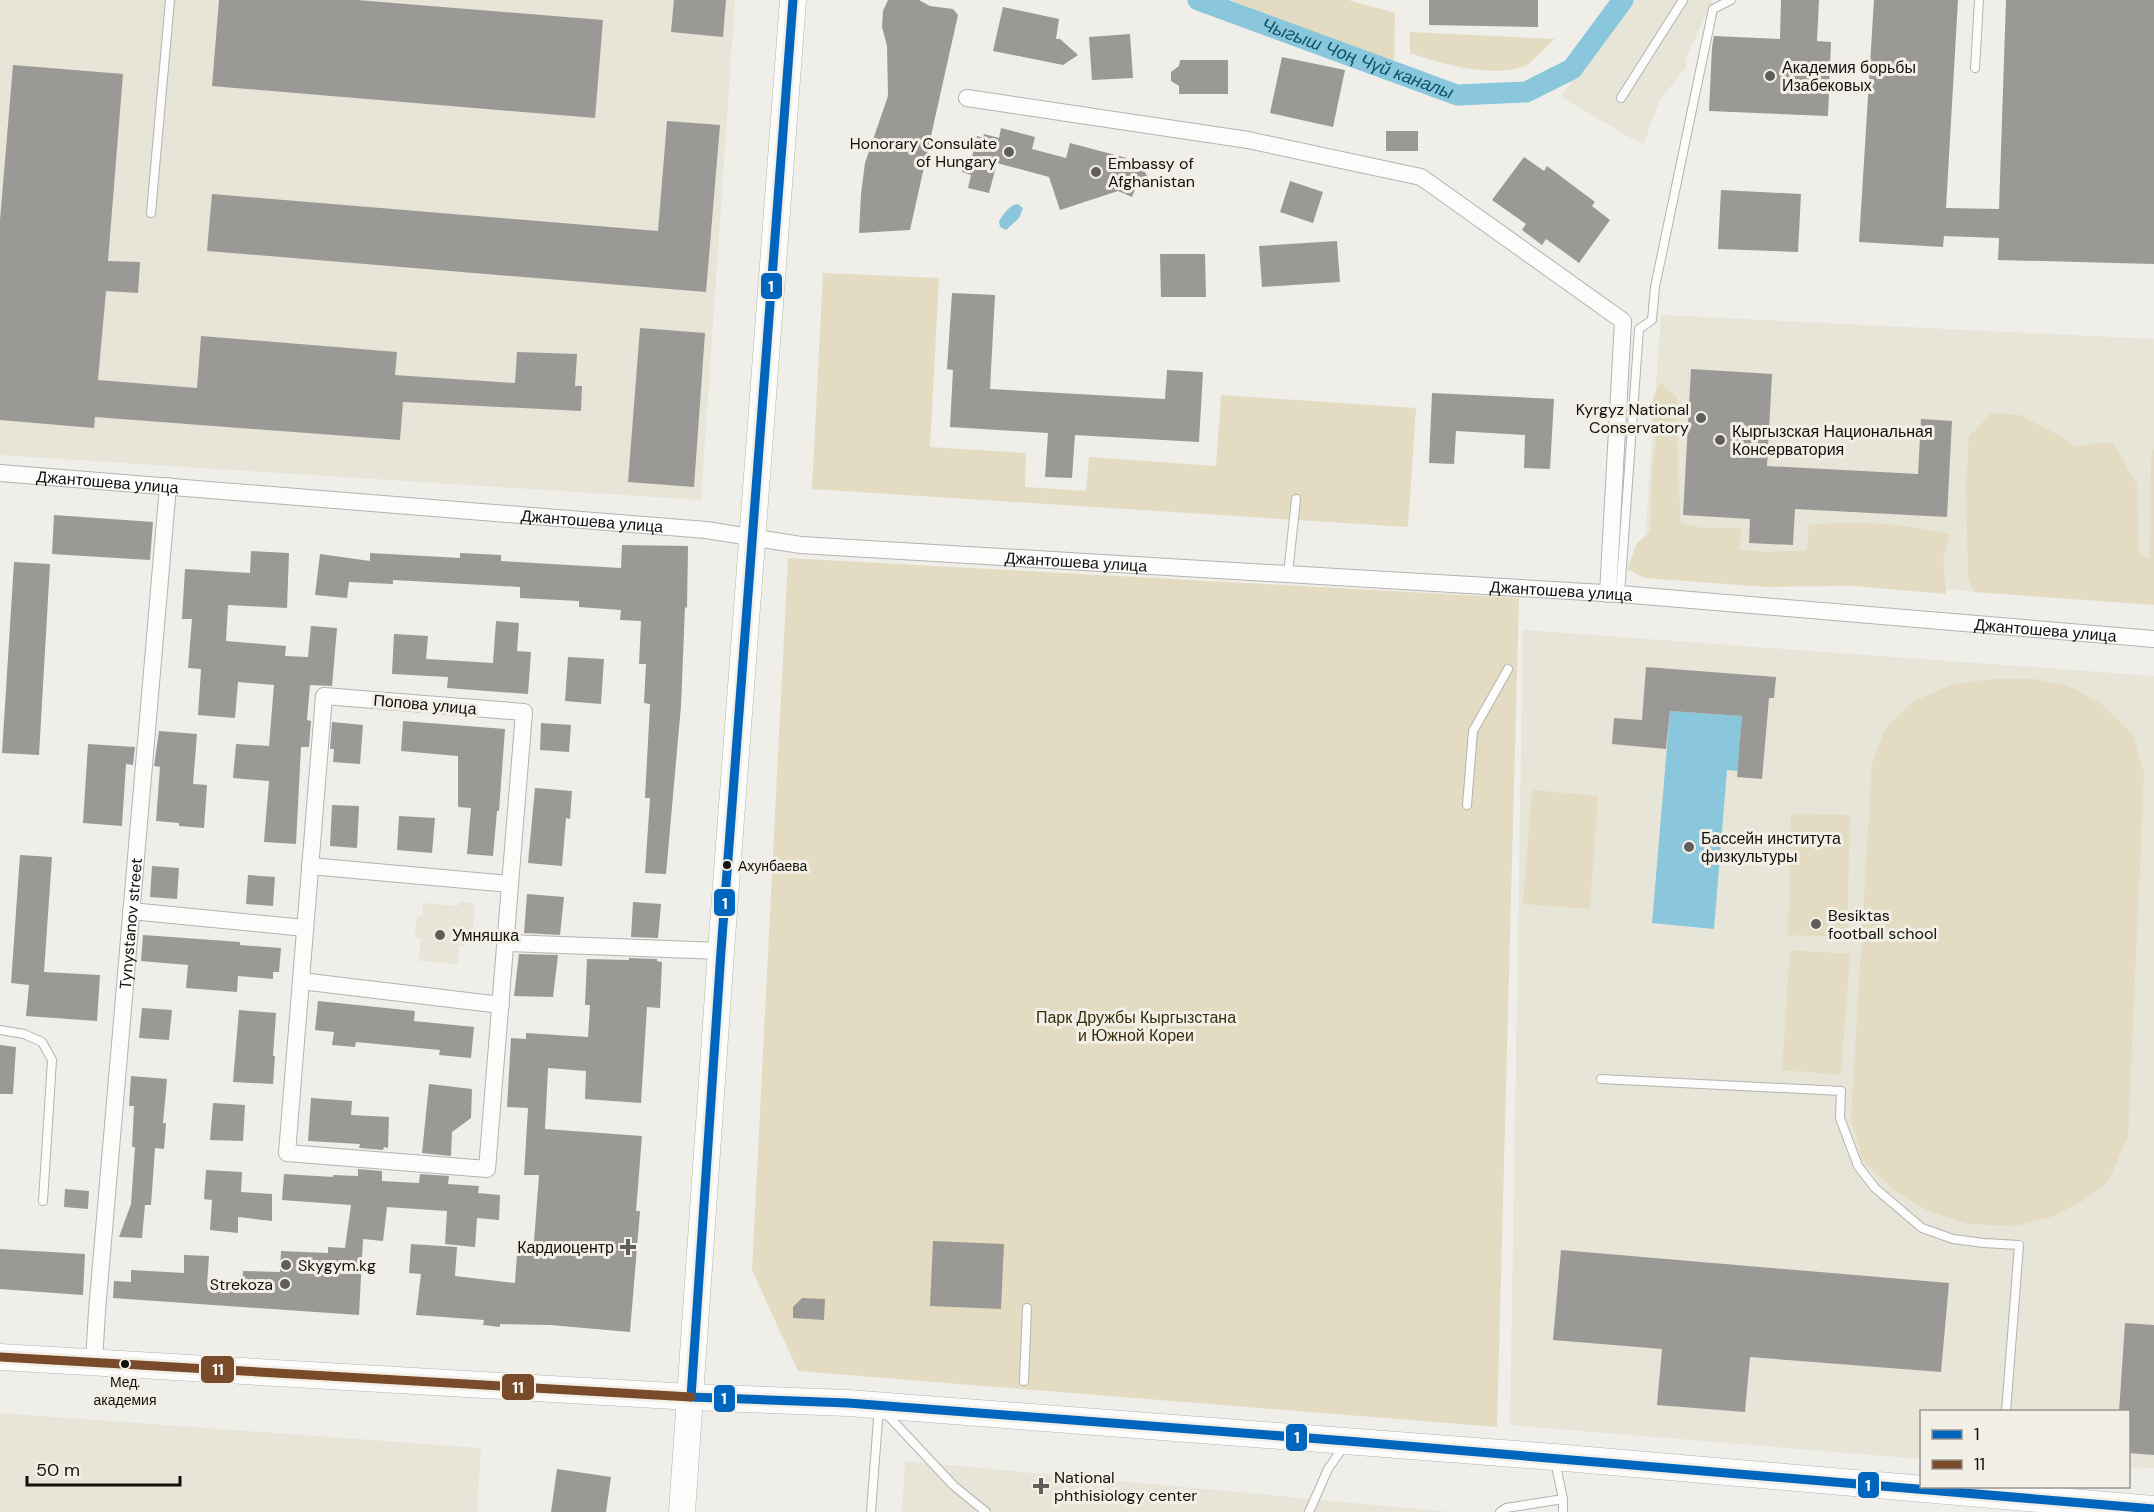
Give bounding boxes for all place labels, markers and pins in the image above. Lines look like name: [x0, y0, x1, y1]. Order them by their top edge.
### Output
place label: Академия борьбы Изабековых: [1782, 57, 1916, 96]
marker: Академия борьбы Изабековых: [1763, 69, 1777, 83]
place label: Honorary Consulate of Hungary: [850, 133, 997, 172]
marker: Honorary Consulate of Hungary: [1002, 145, 1016, 159]
place label: Embassy of Afghanistan: [1108, 153, 1195, 192]
marker: Embassy of Afghanistan: [1089, 165, 1103, 179]
place label: Kyrgyz National Conservatory: [1576, 399, 1689, 438]
marker: Kyrgyz National Conservatory: [1694, 411, 1708, 425]
place label: Кыргызская Национальная Консерватория: [1732, 421, 1933, 460]
marker: Кыргызская Национальная Консерватория: [1713, 433, 1727, 447]
place label: Бассейн института физкультуры: [1701, 828, 1841, 867]
marker: Бассейн института физкультуры: [1682, 840, 1696, 854]
place label: Ахунбаева: [738, 857, 808, 875]
marker: Ахунбаева: [721, 859, 733, 871]
place label: Besiktas football school: [1828, 905, 1937, 944]
marker: Besiktas football school: [1809, 917, 1823, 931]
place label: Умняшка: [452, 925, 519, 946]
marker: Умняшка: [433, 928, 447, 942]
place label: Кардиоцентр: [517, 1237, 614, 1258]
marker: Кардиоцентр: [619, 1238, 637, 1256]
place label: Skygym.kg: [298, 1255, 376, 1276]
marker: Skygym.kg: [279, 1258, 293, 1272]
place label: Strekoza: [210, 1274, 273, 1295]
marker: Strekoza: [278, 1277, 292, 1291]
marker: Мед. академия: [119, 1358, 131, 1370]
place label: Мед. академия: [94, 1373, 157, 1409]
place label: National phthisiology center: [1054, 1467, 1197, 1506]
marker: National phthisiology center: [1032, 1477, 1050, 1495]

